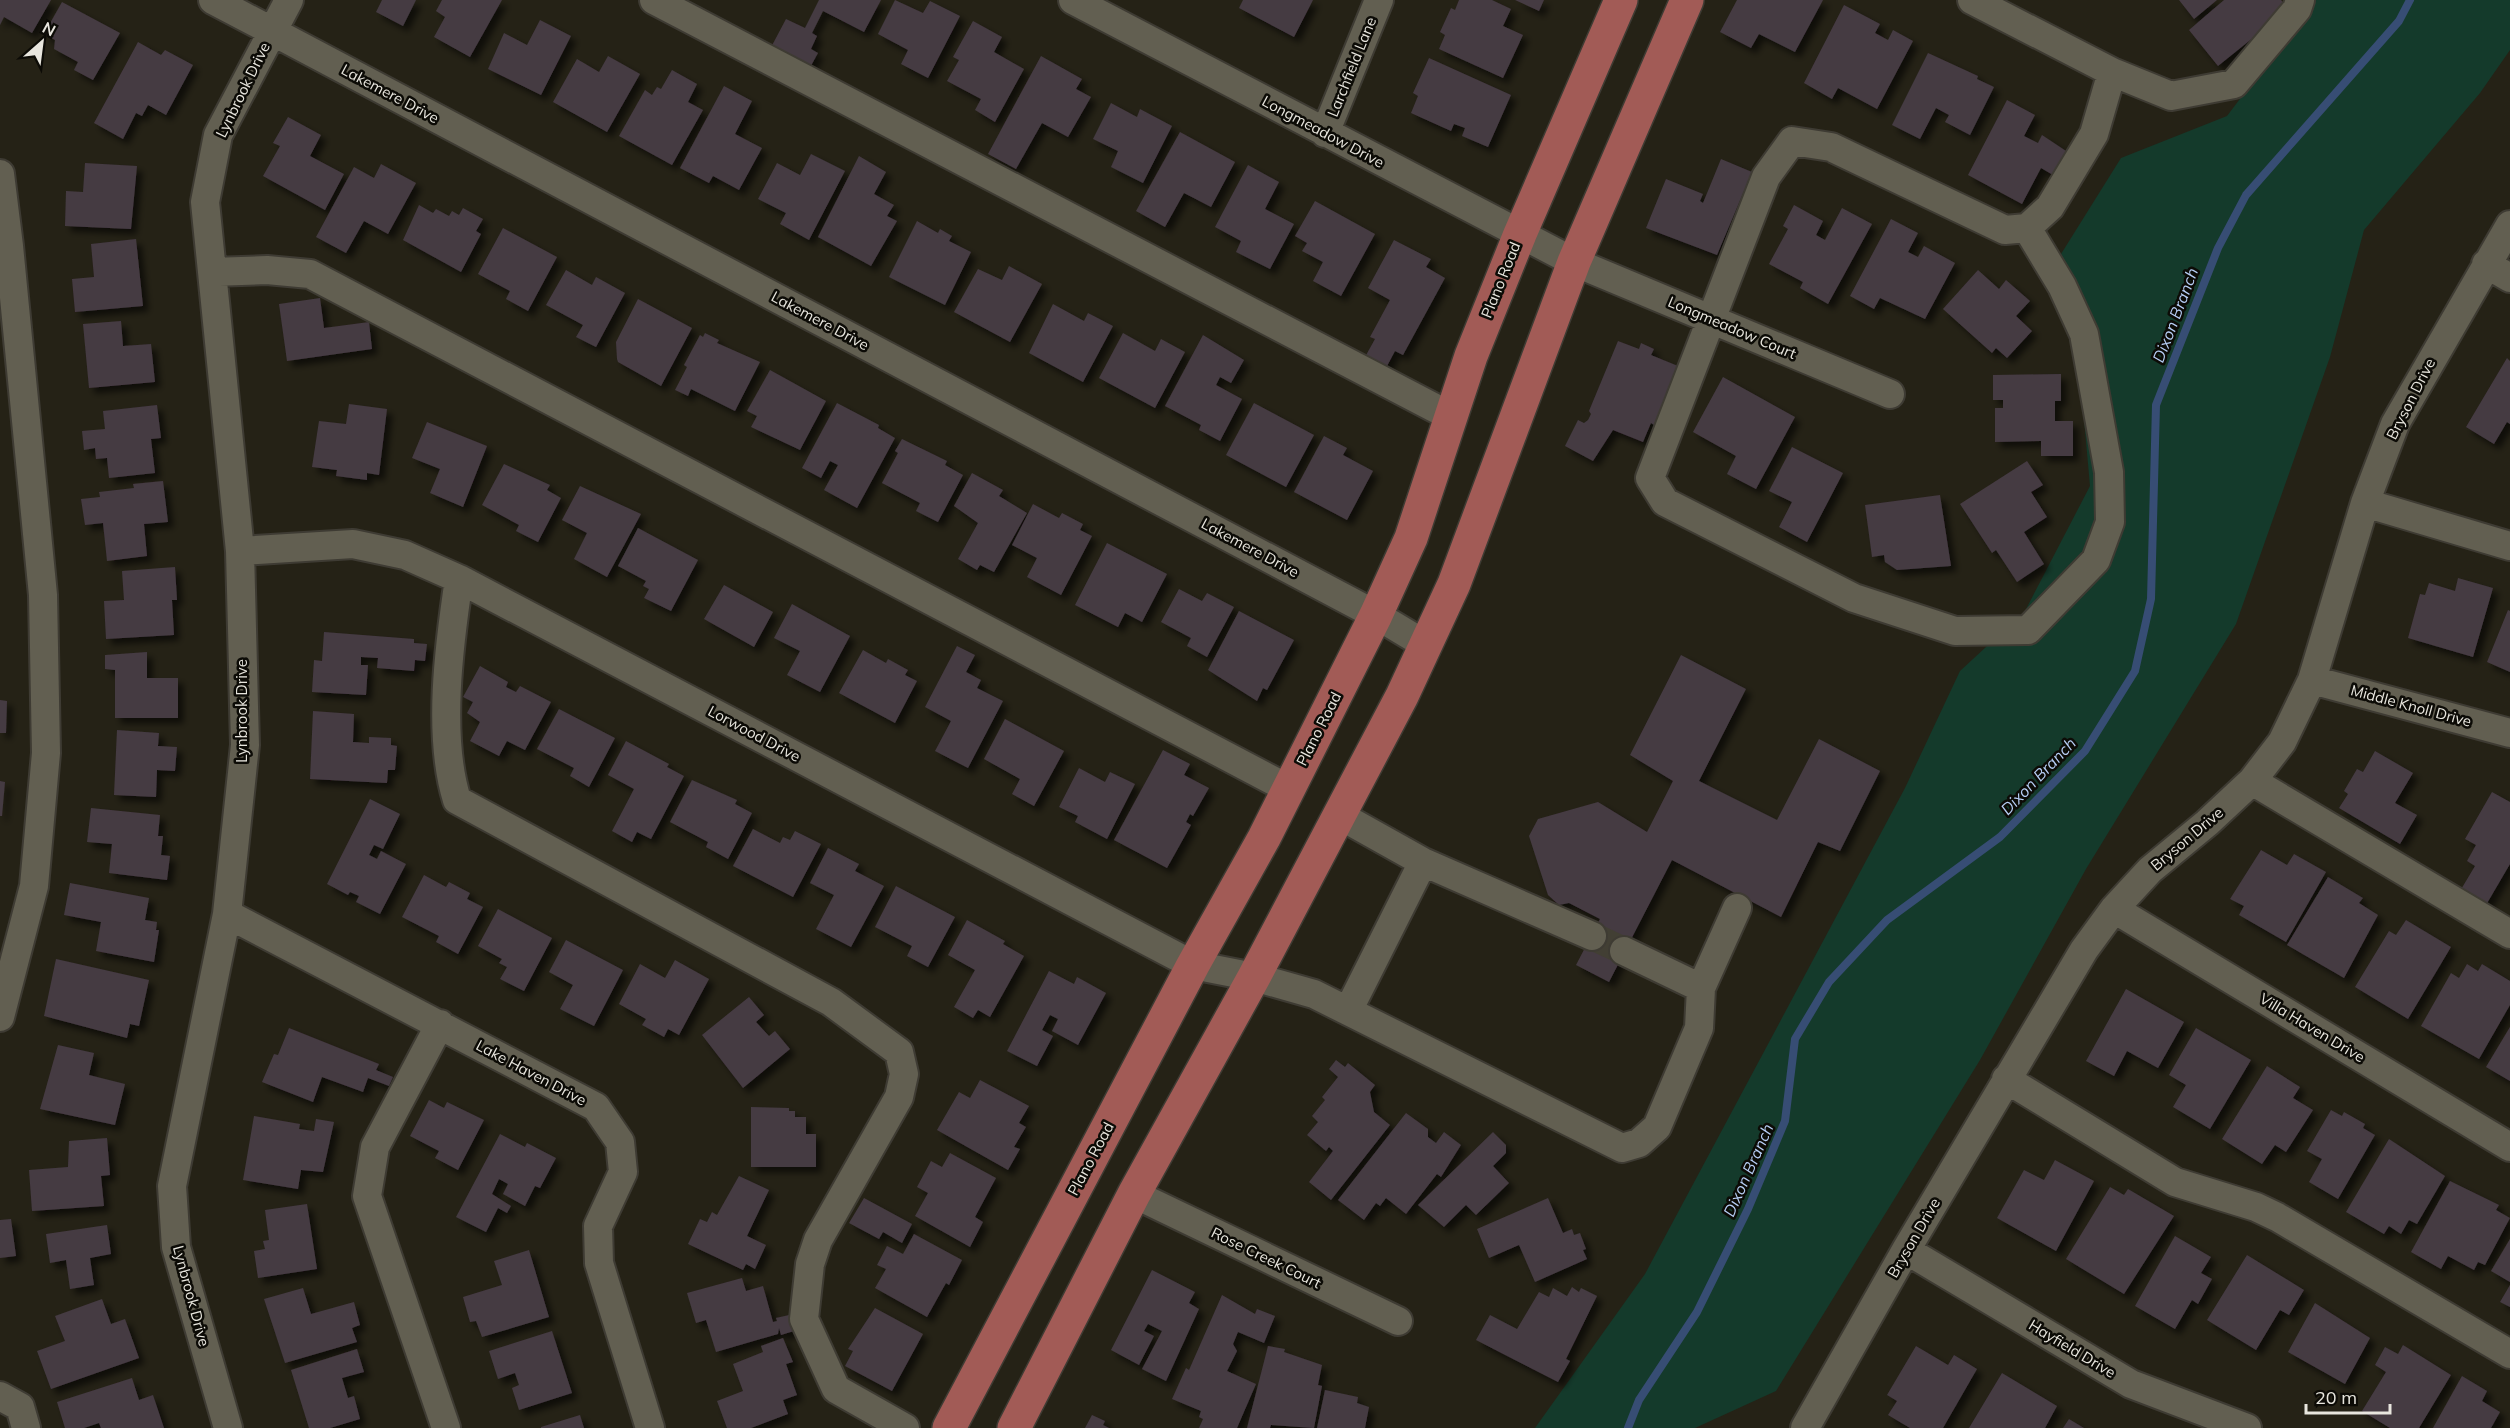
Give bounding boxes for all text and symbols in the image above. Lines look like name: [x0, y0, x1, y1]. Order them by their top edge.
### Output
north arrow: [12, 12, 72, 72]
street label: Larchfield Lane: [1323, 14, 1380, 120]
text: N: [39, 17, 59, 40]
street label: Lynbrook Drive: [211, 39, 274, 141]
street label: Lakemere Drive: [338, 60, 442, 127]
street label: Longmeadow Drive: [1259, 91, 1388, 172]
street label: Plano Road: [1477, 239, 1524, 321]
water label: Dixon Branch: [2148, 265, 2202, 365]
street label: Lakemere Drive: [768, 287, 872, 354]
street label: Longmeadow Court: [1665, 292, 1799, 363]
street label: Bryson Drive: [2382, 355, 2439, 443]
street label: Lakemere Drive: [1198, 514, 1302, 581]
street label: Lynbrook Drive: [232, 659, 251, 763]
street label: Middle Knoll Drive: [2349, 680, 2474, 731]
street label: Plano Road: [1292, 689, 1345, 769]
street label: Lorwood Drive: [705, 701, 804, 766]
water label: Dixon Branch: [1996, 733, 2080, 819]
street label: Bryson Drive: [2147, 803, 2227, 874]
street label: Villa Haven Drive: [2256, 989, 2368, 1066]
street label: Lake Haven Drive: [473, 1035, 590, 1110]
street label: Plano Road: [1063, 1119, 1118, 1199]
water label: Dixon Branch: [1719, 1120, 1777, 1220]
street label: Bryson Drive: [1883, 1195, 1944, 1281]
street label: Rose Creek Court: [1208, 1223, 1324, 1292]
street label: Lynbrook Drive: [169, 1243, 214, 1348]
street label: Hayfield Drive: [2025, 1315, 2119, 1382]
scale bar: [2306, 1377, 2390, 1415]
text: 20 m: [2315, 1386, 2357, 1409]

